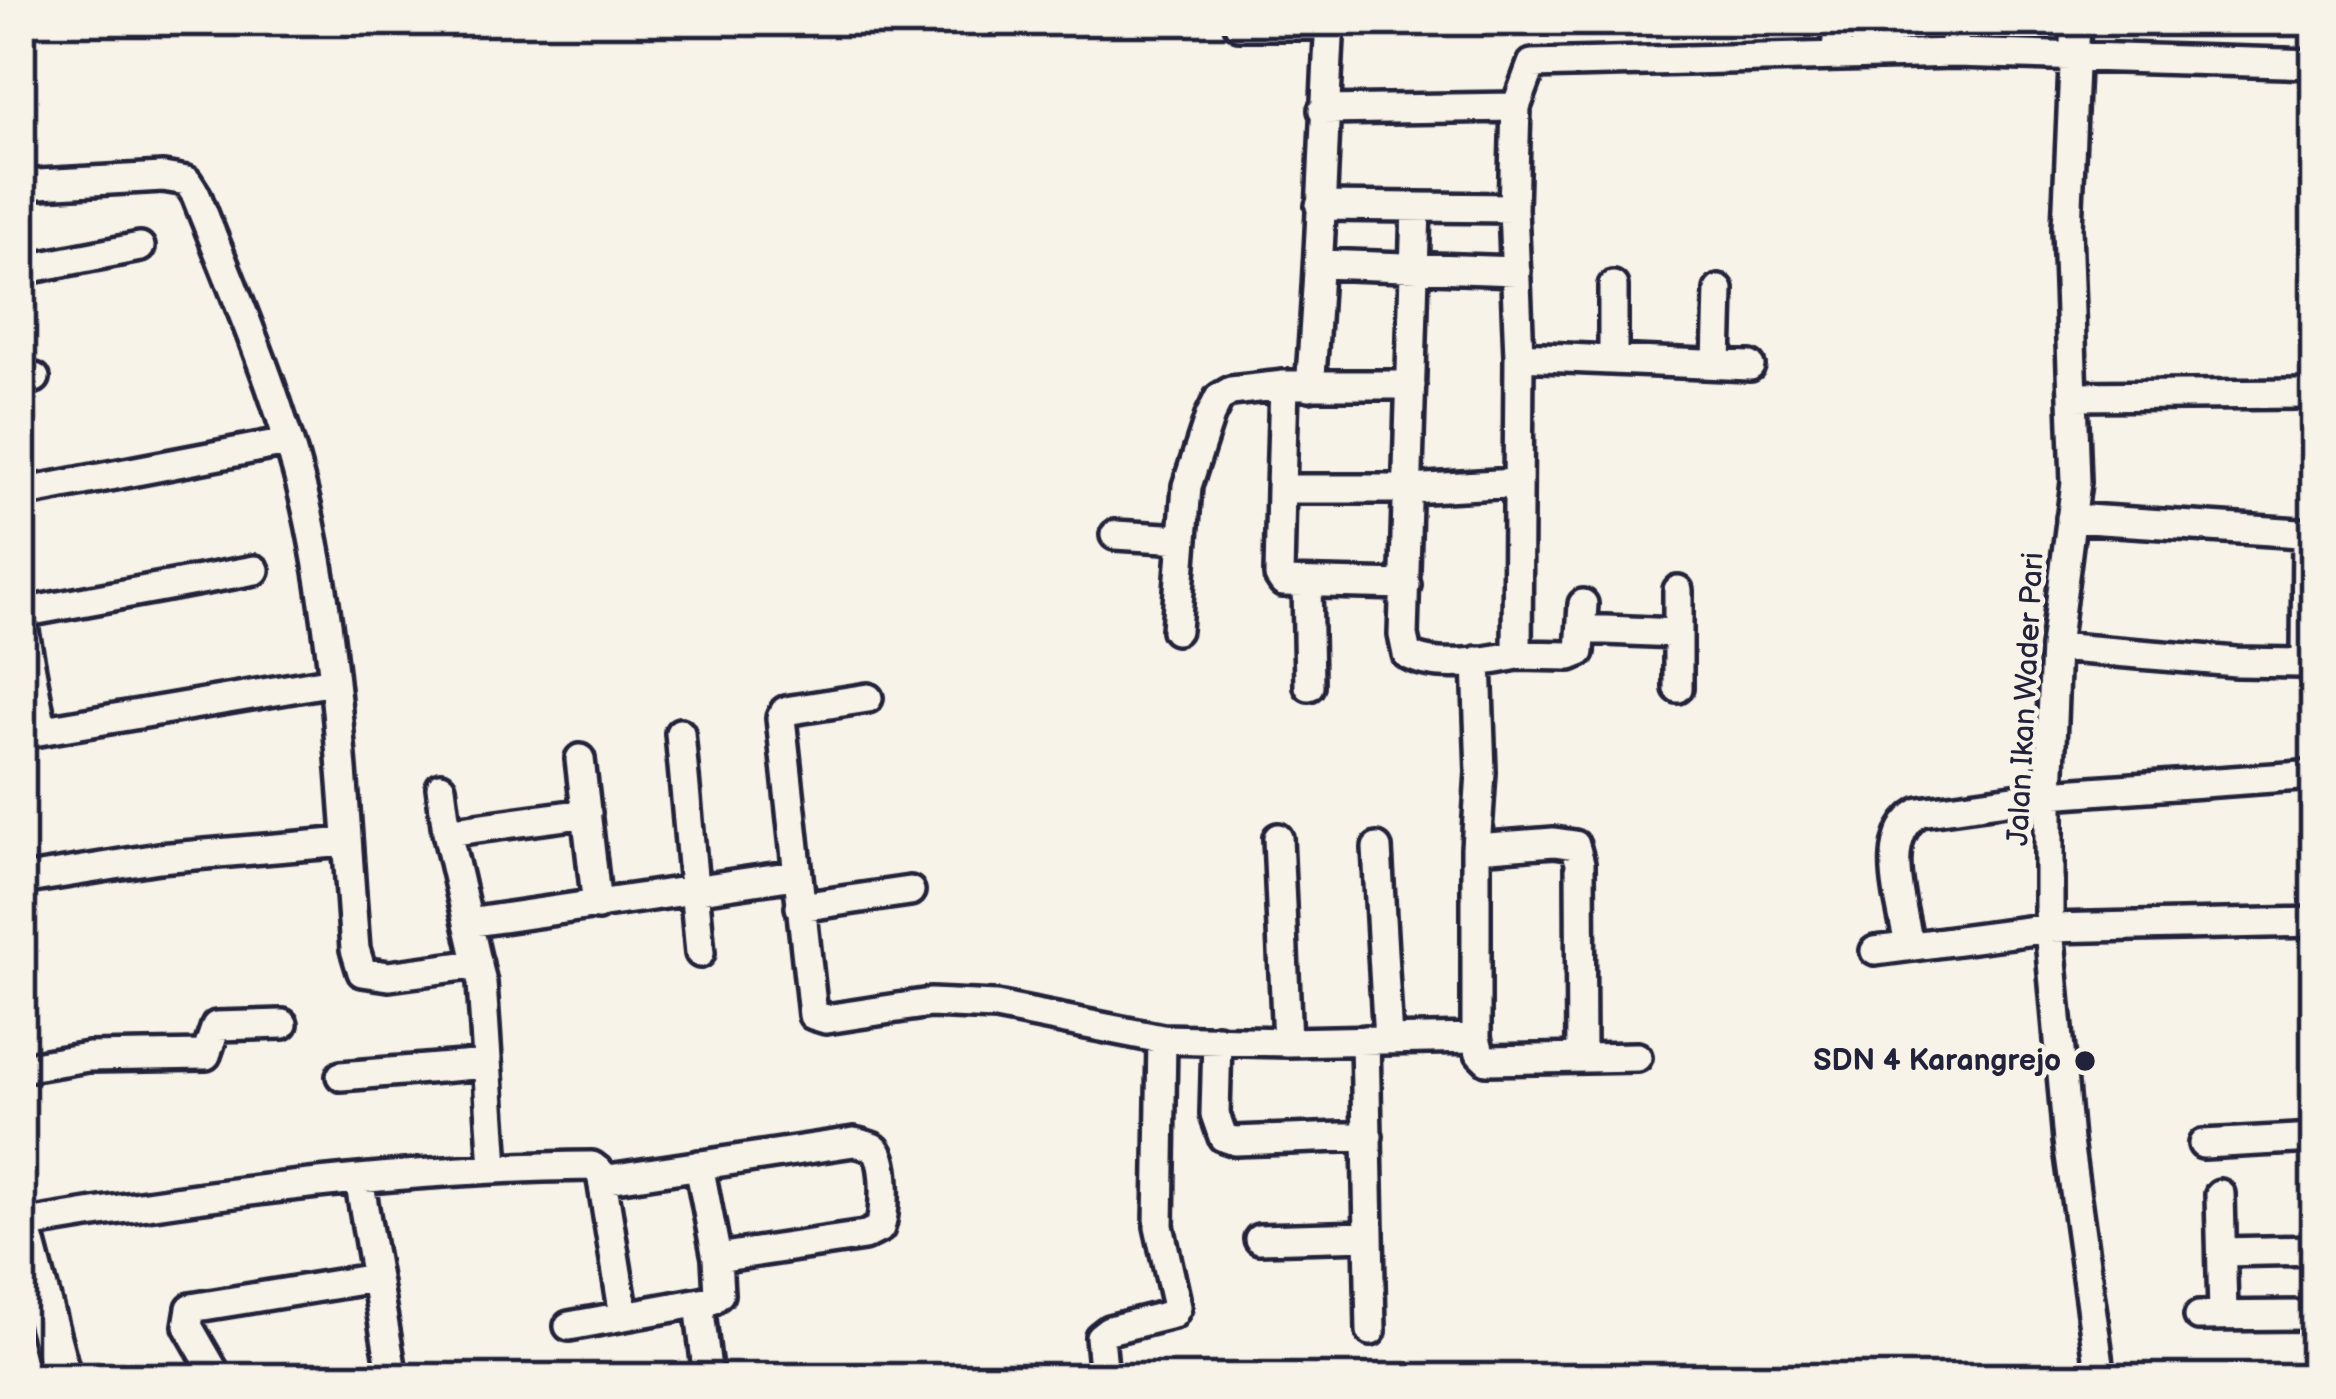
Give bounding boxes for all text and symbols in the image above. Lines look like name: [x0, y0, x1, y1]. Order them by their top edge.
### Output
street label: Jalan Ikan Wader Pari: [2000, 551, 2052, 847]
place label: SDN 4 Karangrejo: [1813, 1043, 2061, 1079]
marker: SDN 4 Karangrejo: [2072, 1048, 2098, 1074]

